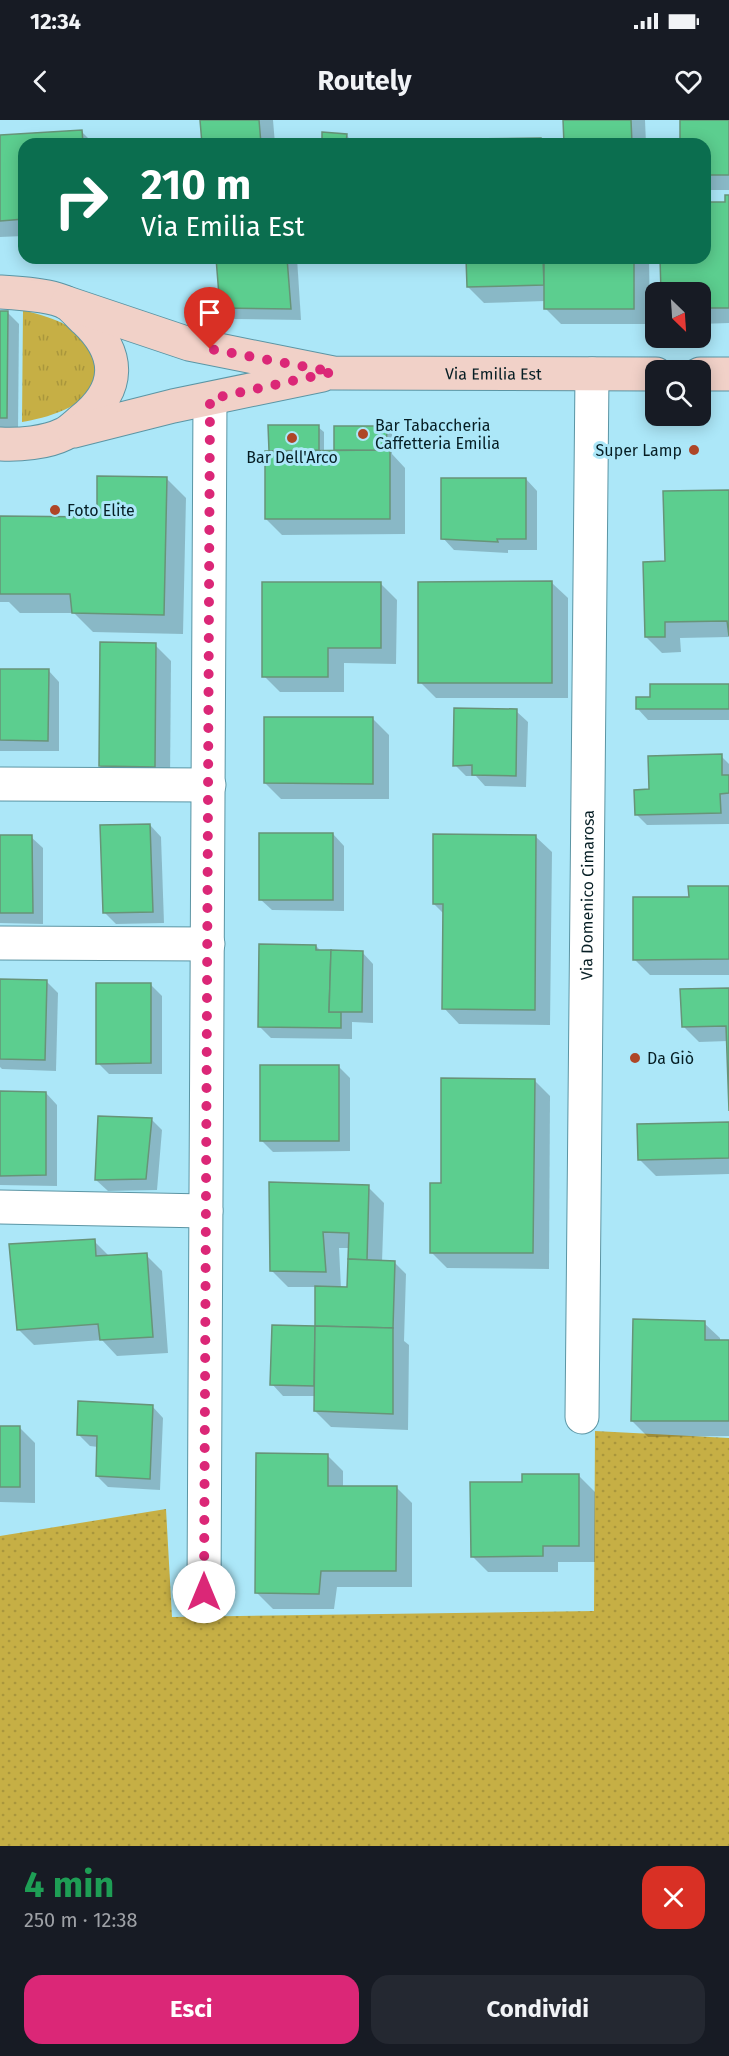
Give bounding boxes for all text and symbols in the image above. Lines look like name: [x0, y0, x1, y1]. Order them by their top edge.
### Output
text: 12:34: [30, 8, 81, 35]
icon: back: [24, 65, 57, 98]
text: Routely: [317, 65, 412, 97]
icon: heart: [672, 65, 705, 98]
text: 210 m: [141, 160, 251, 210]
icon: right: [42, 162, 120, 240]
text: Via Emilia Est: [141, 211, 304, 243]
north arrow: [645, 282, 711, 348]
map controls: [645, 282, 711, 426]
pin: [184, 287, 235, 349]
icon: arrive: [193, 296, 226, 329]
button: search: [645, 360, 711, 426]
street label: Via Emilia Est: [445, 364, 542, 384]
place label: Bar Tabaccheria Caffetteria Emilia: [375, 416, 500, 453]
marker: Bar Tabaccheria Caffetteria Emilia: [356, 427, 370, 441]
marker: Bar Dell'Arco: [285, 431, 299, 445]
place label: Super Lamp: [596, 441, 682, 460]
marker: Super Lamp: [687, 443, 701, 457]
place label: Bar Dell'Arco: [246, 448, 338, 467]
place label: Foto Elite: [67, 501, 135, 520]
marker: Foto Elite: [48, 503, 62, 517]
street label: Via Domenico Cimarosa: [577, 810, 598, 980]
place label: Da Giò: [647, 1049, 694, 1068]
marker: Da Giò: [628, 1051, 642, 1065]
position arrow: [172, 1560, 236, 1624]
text: 4 min: [24, 1863, 114, 1907]
button: close: [642, 1866, 705, 1929]
text: 250 m · 12:38: [24, 1908, 137, 1932]
button: Esci: [24, 1975, 359, 2044]
button: Condividi: [371, 1975, 705, 2044]

